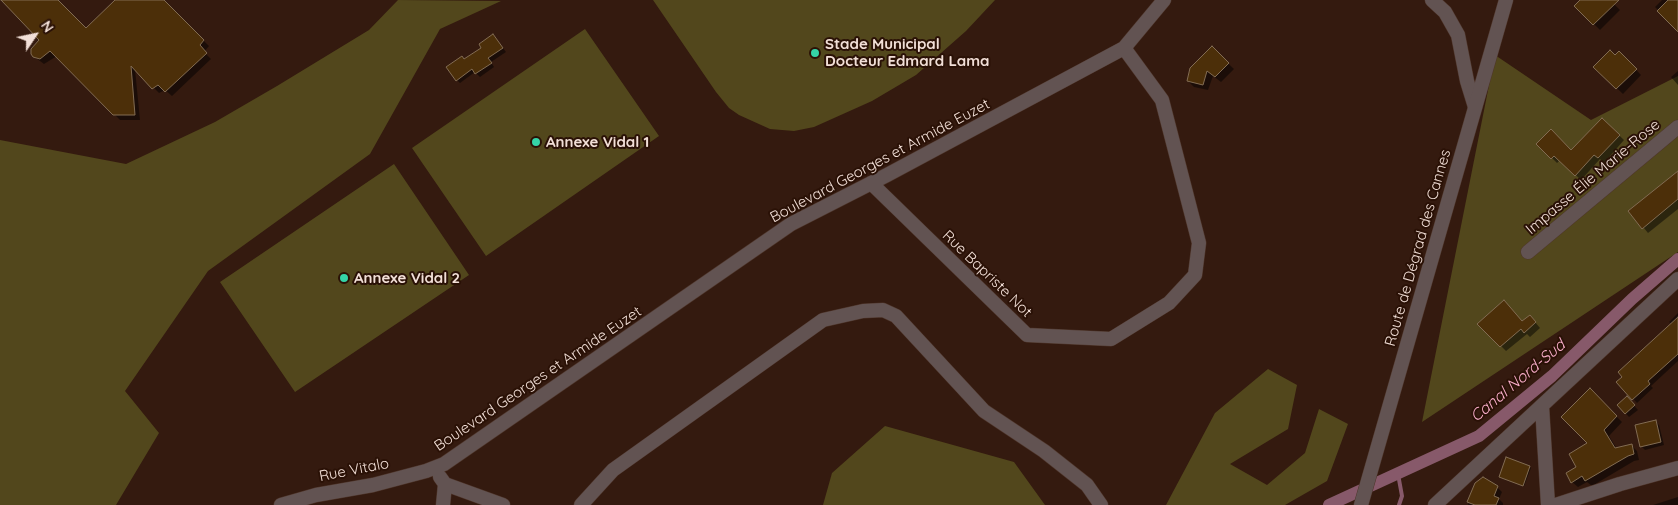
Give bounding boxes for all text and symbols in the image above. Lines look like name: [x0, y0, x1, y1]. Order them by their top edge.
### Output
north arrow: [10, 10, 60, 60]
text: N: [37, 17, 58, 36]
place label: Stade Municipal Docteur Edmard Lama: [825, 35, 990, 70]
marker: Stade Municipal Docteur Edmard Lama: [809, 47, 821, 59]
street label: Boulevard Georges et Armide Euzet: [767, 95, 993, 227]
street label: Impasse Élie Marie-Rose: [1522, 116, 1664, 238]
place label: Annexe Vidal 1: [546, 133, 649, 151]
marker: Annexe Vidal 1: [530, 136, 542, 148]
street label: Route de Dégrad des Cannes: [1381, 148, 1455, 348]
street label: Rue Bapriste Not: [938, 227, 1036, 321]
place label: Annexe Vidal 2: [354, 269, 460, 287]
marker: Annexe Vidal 2: [338, 272, 350, 284]
street label: Boulevard Georges et Armide Euzet: [431, 303, 645, 455]
water label: Canal Nord-Sud: [1467, 336, 1569, 426]
street label: Rue Vitalo: [318, 454, 390, 486]

